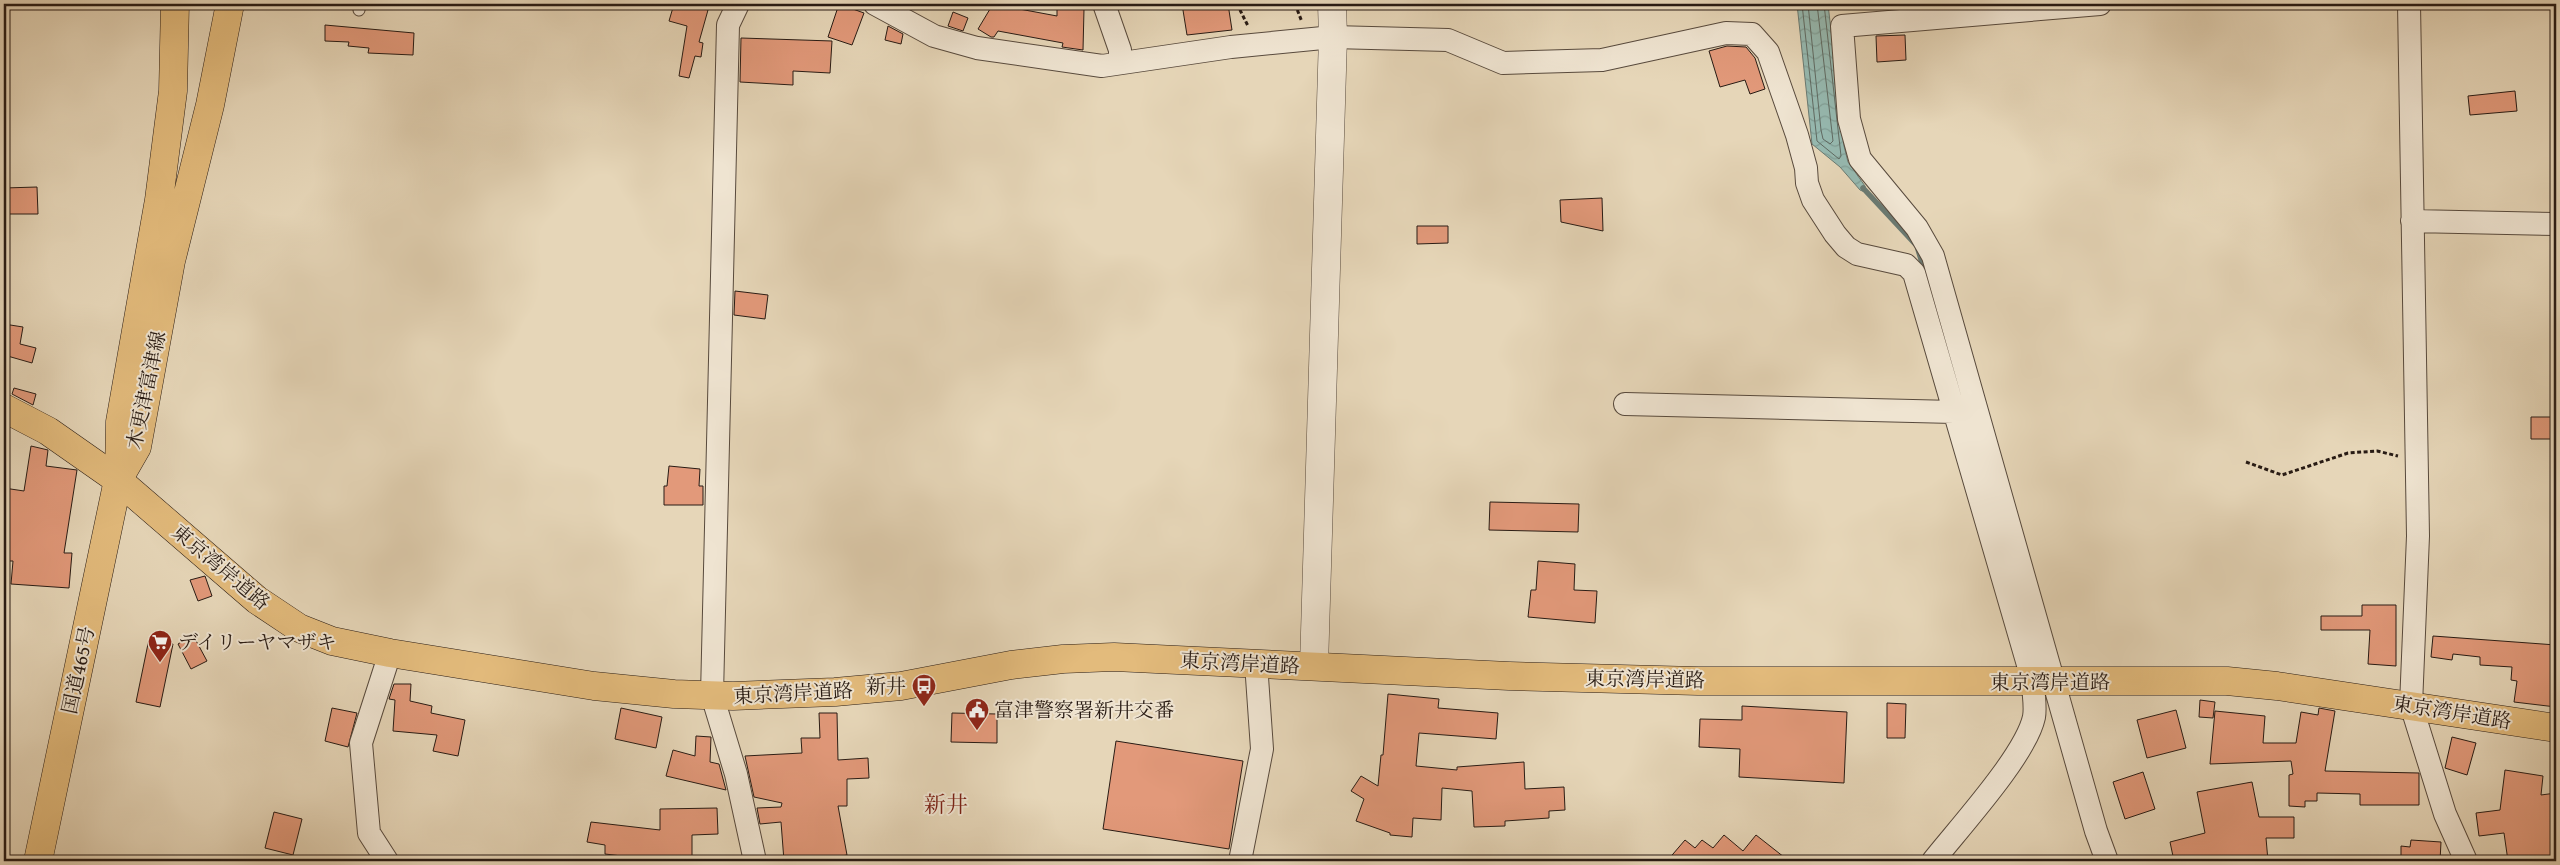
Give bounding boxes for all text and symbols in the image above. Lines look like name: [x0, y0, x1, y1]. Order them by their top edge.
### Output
street label: 木更津富津線: [119, 328, 172, 452]
street label: 東京湾岸道路: [166, 517, 277, 616]
street label: 国道465号: [54, 623, 101, 716]
place label: デイリーヤマザキ: [178, 627, 337, 656]
supermarket icon: デイリーヤマザキ: [147, 629, 173, 663]
street label: 東京湾岸道路: [1179, 645, 1301, 680]
street label: 東京湾岸道路: [1585, 663, 1705, 694]
street label: 東京湾岸道路: [1990, 667, 2110, 696]
place label: 新井: [866, 671, 906, 700]
bus stop icon: 新井: [911, 673, 937, 707]
street label: 東京湾岸道路: [732, 675, 854, 710]
street label: 東京湾岸道路: [2391, 688, 2514, 735]
place label: 富津警察署新井交番: [994, 695, 1174, 724]
public building icon: 富津警察署新井交番: [964, 697, 990, 731]
district label: 新井: [924, 788, 968, 820]

